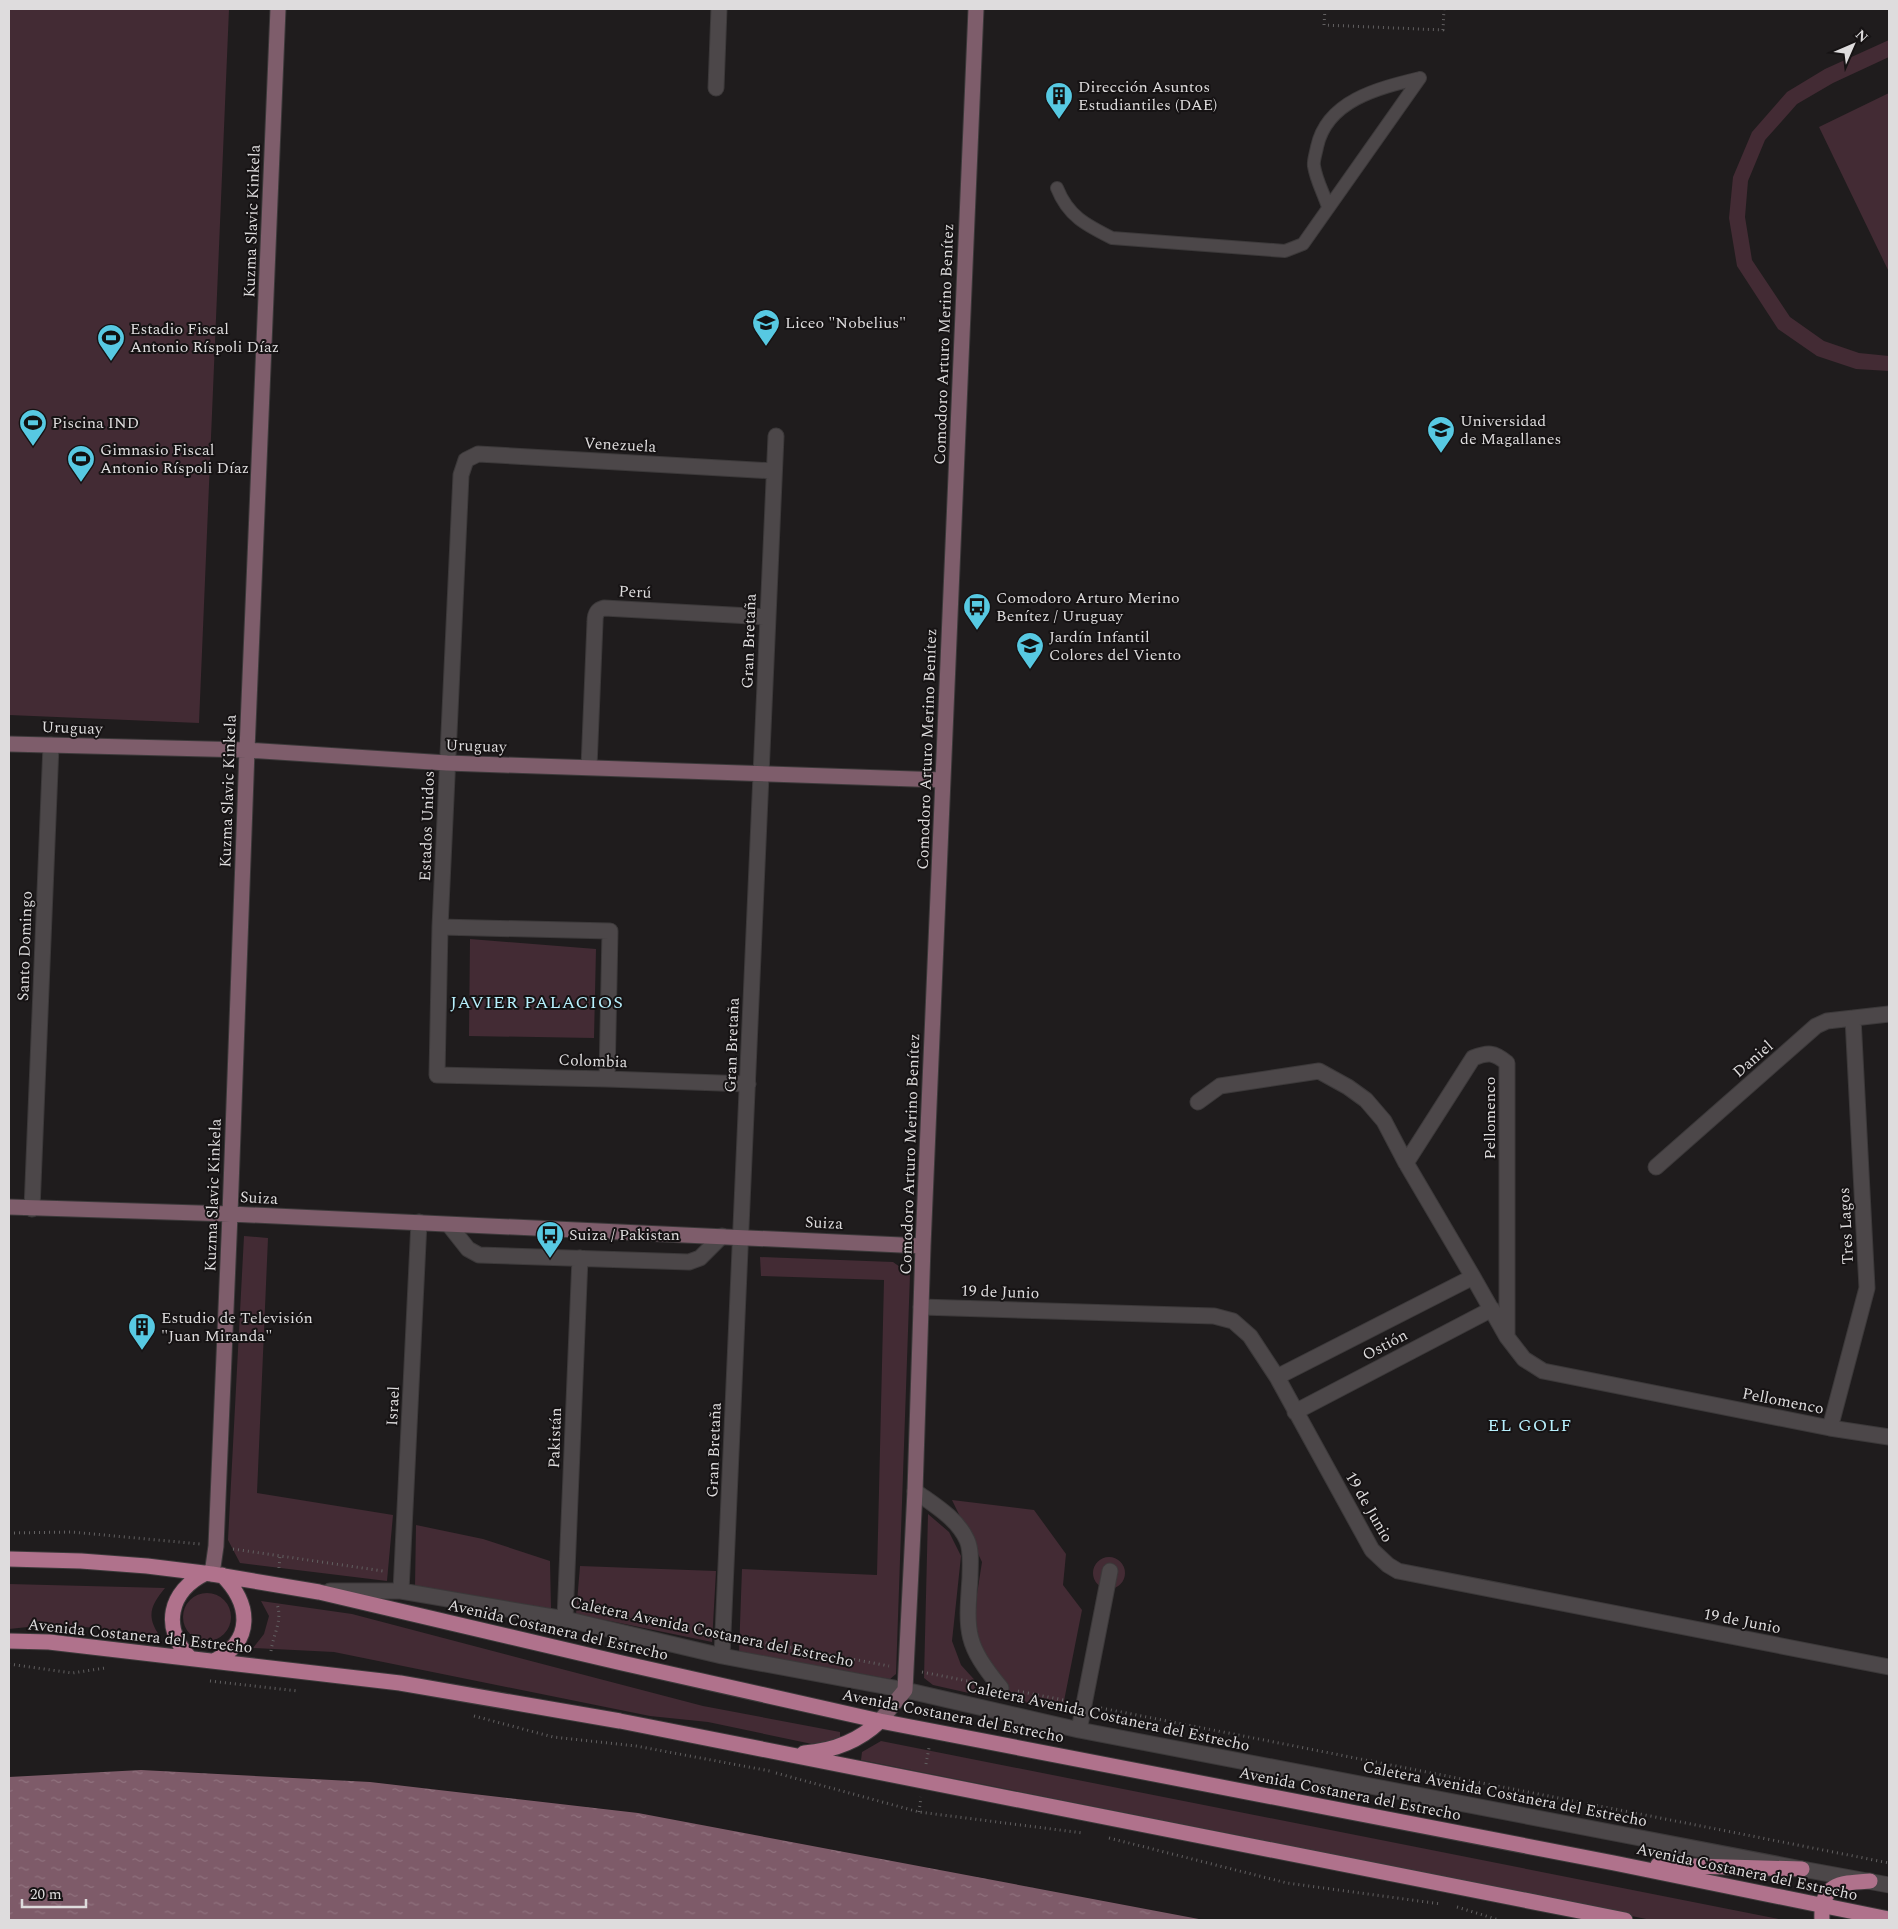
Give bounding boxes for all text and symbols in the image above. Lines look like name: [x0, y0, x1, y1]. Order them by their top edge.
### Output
north arrow: [1828, 20, 1878, 70]
text: N: [1850, 25, 1873, 48]
place label: Dirección Asuntos Estudiantiles (DAE): [1078, 75, 1217, 117]
building icon: Dirección Asuntos Estudiantiles (DAE): [1044, 81, 1074, 120]
street label: Kuzma Slavic Kinkela: [237, 144, 267, 298]
street label: Comodoro Arturo Merino Benítez: [928, 223, 960, 465]
school or university icon: Liceo "Nobelius": [751, 308, 781, 347]
place label: Liceo "Nobelius": [785, 311, 906, 335]
place label: Estadio Fiscal Antonio Ríspoli Díaz: [130, 317, 279, 359]
sports icon: Estadio Fiscal Antonio Ríspoli Díaz: [96, 323, 126, 362]
sports icon: Piscina IND: [18, 408, 48, 447]
place label: Universidad de Magallanes: [1460, 409, 1561, 451]
place label: Piscina IND: [52, 411, 139, 435]
school or university icon: Universidad de Magallanes: [1426, 415, 1456, 454]
street label: Venezuela: [583, 431, 657, 459]
place label: Gimnasio Fiscal Antonio Ríspoli Díaz: [100, 438, 249, 480]
sports icon: Gimnasio Fiscal Antonio Ríspoli Díaz: [66, 444, 96, 483]
street label: Perú: [618, 579, 652, 605]
place label: Comodoro Arturo Merino Benítez / Uruguay: [996, 586, 1180, 628]
bus stop icon: Comodoro Arturo Merino Benítez / Uruguay: [962, 592, 992, 631]
street label: Gran Bretaña: [735, 593, 763, 689]
place label: Jardín Infantil Colores del Viento: [1049, 625, 1181, 667]
street label: Comodoro Arturo Merino Benítez: [911, 628, 943, 870]
school or university icon: Jardín Infantil Colores del Viento: [1015, 631, 1045, 670]
street label: Kuzma Slavic Kinkela: [213, 714, 243, 868]
street label: Uruguay: [41, 715, 104, 741]
street label: Uruguay: [445, 733, 508, 759]
street label: Estados Unidos: [413, 770, 441, 882]
street label: Santo Domingo: [11, 890, 39, 1002]
district label: JAVIER PALACIOS: [450, 989, 624, 1016]
street label: Gran Bretaña: [718, 997, 746, 1093]
street label: Comodoro Arturo Merino Benítez: [894, 1033, 926, 1275]
street label: Daniel: [1727, 1035, 1779, 1083]
street label: Colombia: [558, 1048, 628, 1074]
street label: Pellomenco: [1478, 1077, 1502, 1159]
street label: Kuzma Slavic Kinkela: [198, 1118, 228, 1272]
street label: Suiza: [239, 1185, 279, 1211]
street label: Tres Lagos: [1832, 1187, 1860, 1265]
street label: Suiza: [804, 1210, 844, 1236]
bus stop icon: Suiza / Pakistan: [535, 1220, 565, 1259]
place label: Suiza / Pakistan: [569, 1223, 680, 1247]
street label: 19 de Junio: [960, 1279, 1040, 1305]
place label: Estudio de Televisión "Juan Miranda": [161, 1306, 313, 1348]
building icon: Estudio de Televisión "Juan Miranda": [127, 1312, 157, 1351]
street label: Ostión: [1358, 1323, 1412, 1367]
street label: Pellomenco: [1740, 1381, 1826, 1421]
street label: Israel: [380, 1385, 406, 1427]
street label: Gran Bretaña: [700, 1402, 728, 1498]
street label: Pakistán: [542, 1407, 568, 1469]
district label: EL GOLF: [1487, 1412, 1573, 1439]
street label: 19 de Junio: [1339, 1467, 1399, 1547]
street label: Caletera Avenida Costanera del Estrecho: [568, 1590, 856, 1674]
street label: Avenida Costanera del Estrecho: [445, 1593, 671, 1667]
street label: 19 de Junio: [1701, 1602, 1783, 1640]
street label: Avenida Costanera del Estrecho: [26, 1612, 254, 1660]
street label: Caletera Avenida Costanera del Estrecho: [964, 1674, 1252, 1758]
street label: Avenida Costanera del Estrecho: [840, 1683, 1066, 1749]
street label: Caletera Avenida Costanera del Estrecho: [1361, 1755, 1649, 1833]
street label: Avenida Costanera del Estrecho: [1237, 1761, 1463, 1827]
street label: Avenida Costanera del Estrecho: [1634, 1837, 1860, 1907]
scale bar: [22, 1876, 86, 1908]
text: 20 m: [30, 1883, 62, 1906]

